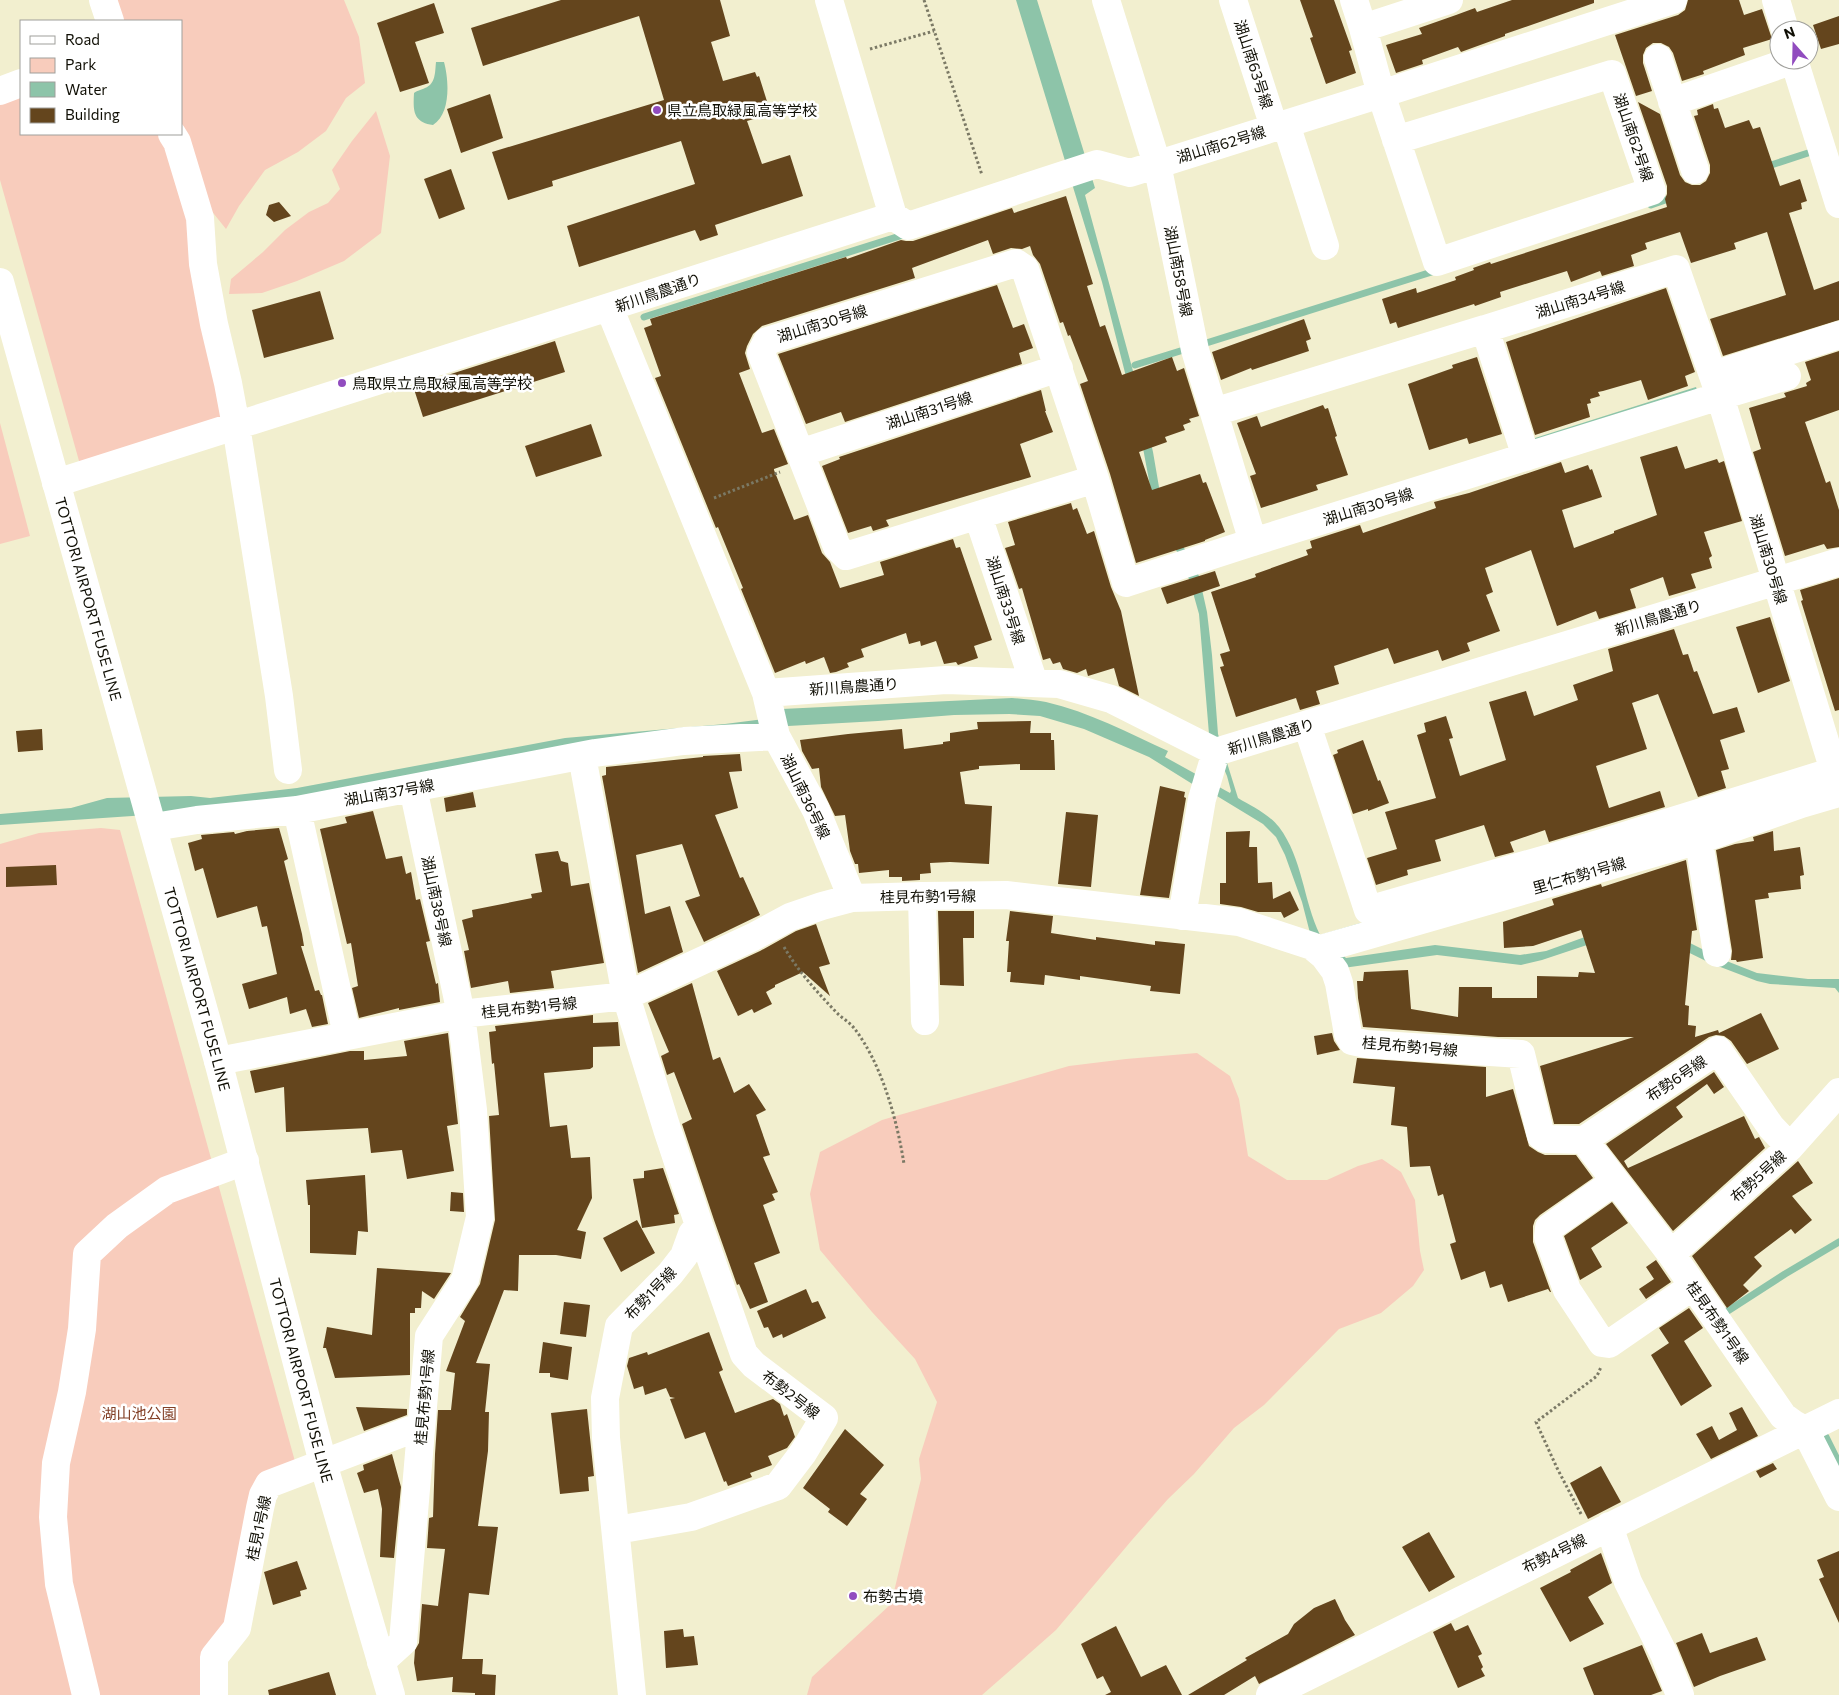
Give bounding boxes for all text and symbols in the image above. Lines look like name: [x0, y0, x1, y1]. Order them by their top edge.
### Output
street label: 湖山南63号線: [1231, 17, 1277, 111]
legend: [20, 20, 182, 135]
north arrow: [1769, 20, 1819, 70]
text: N: [1782, 23, 1797, 42]
text: Road: [65, 30, 100, 48]
text: Park: [65, 55, 96, 73]
text: Water: [65, 80, 107, 98]
street label: 湖山南62号線: [1610, 90, 1658, 184]
place label: 県立鳥取緑風高等学校: [667, 101, 817, 119]
marker: 県立鳥取緑風高等学校: [651, 104, 663, 116]
text: Building: [65, 105, 120, 123]
street label: 湖山南62号線: [1174, 122, 1268, 166]
street label: 湖山南58号線: [1161, 224, 1197, 318]
street label: 新川鳥農通り: [613, 269, 703, 315]
street label: 湖山南34号線: [1533, 277, 1627, 321]
street label: 湖山南30号線: [775, 301, 869, 345]
place label: 鳥取県立鳥取緑風高等学校: [352, 374, 532, 392]
marker: 鳥取県立鳥取緑風高等学校: [336, 377, 348, 389]
street label: 湖山南31号線: [883, 388, 975, 432]
street label: 湖山南30号線: [1321, 484, 1415, 528]
street label: TOTTORI AIRPORT FUSE LINE: [52, 495, 126, 703]
street label: 湖山南30号線: [1747, 512, 1791, 606]
street label: 湖山南33号線: [983, 553, 1029, 647]
street label: 新川鳥農通り: [1612, 595, 1704, 639]
street label: 新川鳥農通り: [808, 674, 900, 698]
street label: 新川鳥農通り: [1225, 714, 1317, 758]
street label: 湖山南36号線: [778, 750, 834, 842]
street label: 湖山南37号線: [342, 775, 436, 809]
street label: 里仁布勢1号線: [1530, 853, 1628, 897]
street label: 湖山南38号線: [419, 854, 455, 948]
street label: TOTTORI AIRPORT FUSE LINE: [161, 885, 234, 1093]
street label: 桂見布勢1号線: [880, 886, 976, 906]
street label: 桂見布勢1号線: [480, 993, 578, 1021]
street label: 桂見布勢1号線: [1361, 1033, 1459, 1059]
street label: 布勢6号線: [1642, 1051, 1710, 1105]
street label: 布勢5号線: [1726, 1146, 1790, 1206]
street label: 布勢1号線: [620, 1263, 680, 1323]
street label: TOTTORI AIRPORT FUSE LINE: [266, 1276, 337, 1485]
street label: 桂見布勢1号線: [1683, 1277, 1753, 1367]
street label: 桂見布勢1号線: [411, 1348, 437, 1446]
street label: 布勢2号線: [759, 1366, 823, 1422]
park label: 湖山池公園: [101, 1404, 177, 1422]
street label: 桂見1号線: [242, 1494, 274, 1562]
street label: 布勢4号線: [1519, 1530, 1589, 1576]
place label: 布勢古墳: [863, 1587, 923, 1605]
marker: 布勢古墳: [847, 1590, 859, 1602]

